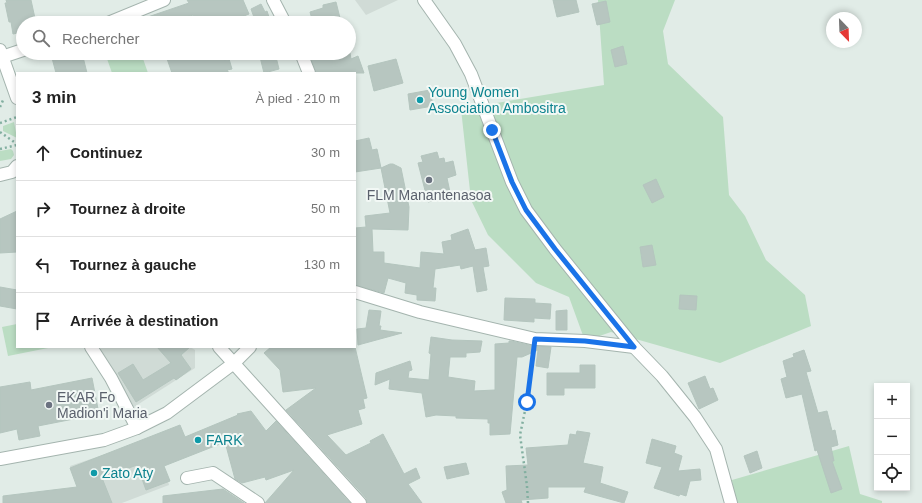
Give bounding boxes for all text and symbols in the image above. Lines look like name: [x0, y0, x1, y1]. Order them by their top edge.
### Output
north arrow: [826, 12, 862, 48]
search box: [16, 16, 356, 60]
icon: search: [30, 27, 52, 49]
text: Rechercher: [62, 30, 140, 47]
place label: Young Women Association Ambositra: [428, 84, 566, 116]
text: 3 min: [32, 88, 76, 107]
text: À pied · 210 m: [255, 91, 340, 106]
marker: Young Women Association Ambositra: [415, 95, 425, 105]
route end: [483, 121, 501, 139]
icon: ahead: [32, 142, 54, 164]
text: Continuez: [70, 144, 143, 161]
text: 30 m: [311, 145, 340, 160]
marker: FLM Manantenasoa: [424, 175, 434, 185]
place label: FLM Manantenasoa: [367, 187, 491, 203]
icon: right: [32, 198, 54, 220]
text: Tournez à droite: [70, 200, 186, 217]
text: 50 m: [311, 201, 340, 216]
icon: left: [32, 254, 54, 276]
text: Tournez à gauche: [70, 256, 196, 273]
text: 130 m: [304, 257, 340, 272]
icon: arrive: [32, 310, 54, 332]
text: Arrivée à destination: [70, 312, 218, 329]
map controls: [874, 383, 910, 491]
button: +: [874, 383, 910, 419]
place label: EKAR Fo Madion'i Maria: [57, 389, 148, 421]
route start: [518, 393, 536, 411]
marker: EKAR Fo Madion'i Maria: [44, 400, 54, 410]
button: −: [874, 419, 910, 455]
place label: FARK: [206, 432, 243, 448]
marker: FARK: [193, 435, 203, 445]
button: locate: [874, 455, 910, 491]
place label: Zato Aty: [102, 465, 153, 481]
marker: Zato Aty: [89, 468, 99, 478]

